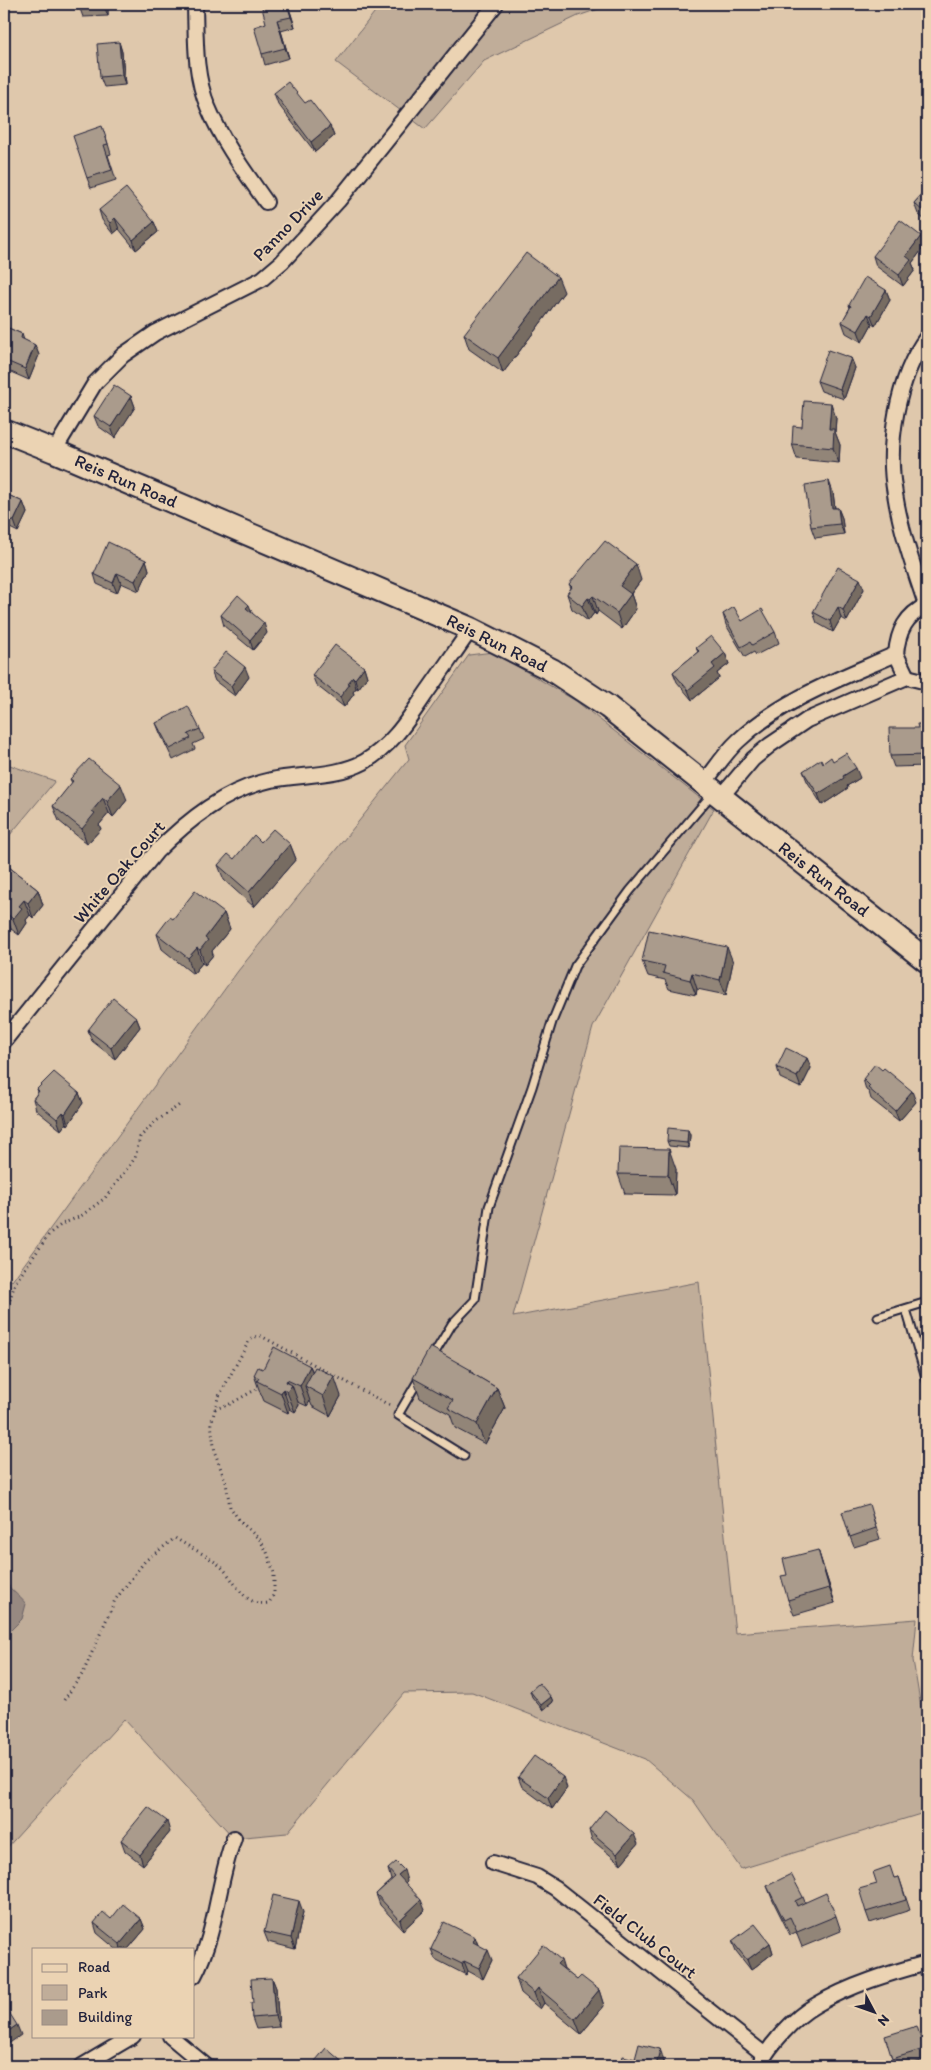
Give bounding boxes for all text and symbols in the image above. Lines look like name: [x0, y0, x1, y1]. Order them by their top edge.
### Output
street label: Panno Drive: [248, 184, 328, 266]
street label: Reis Run Road: [71, 449, 181, 513]
street label: Reis Run Road: [443, 609, 551, 677]
street label: White Oak Court: [68, 816, 170, 928]
street label: Reis Run Road: [774, 837, 874, 922]
street label: Field Club Court: [589, 1889, 701, 1983]
legend: [32, 1948, 195, 2038]
text: Road: [78, 1958, 111, 1976]
text: Park: [78, 1984, 108, 2002]
north arrow: [848, 1988, 898, 2038]
text: Building: [78, 2008, 132, 2026]
text: N: [874, 2011, 893, 2029]

